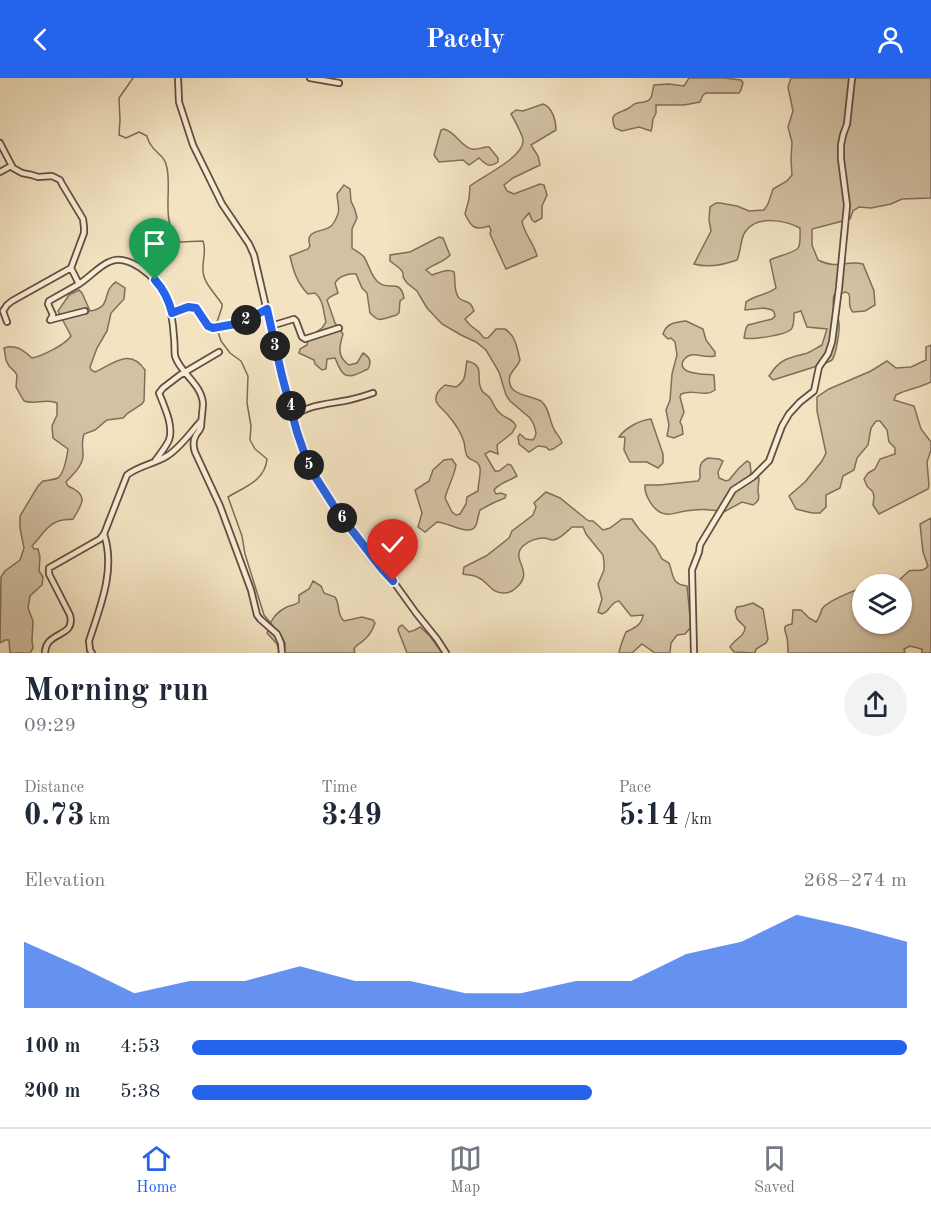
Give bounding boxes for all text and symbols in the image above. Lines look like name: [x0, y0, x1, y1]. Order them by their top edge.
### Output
icon: back: [24, 23, 57, 56]
icon: person: [874, 23, 907, 56]
text: Pacely: [426, 26, 505, 53]
pin: [129, 218, 180, 280]
icon: arrive: [138, 227, 171, 260]
pin: 2: [231, 305, 261, 335]
text: 2: [241, 312, 251, 328]
pin: 3: [260, 331, 290, 361]
text: 3: [270, 338, 280, 354]
pin: 4: [276, 391, 306, 421]
text: 4: [286, 398, 296, 414]
pin: 5: [294, 450, 324, 480]
text: 5: [304, 457, 314, 473]
pin: 6: [327, 503, 357, 533]
text: 6: [337, 510, 347, 526]
pin: [367, 519, 418, 581]
icon: check: [376, 528, 409, 561]
map controls: [852, 574, 912, 634]
button: layers: [852, 574, 912, 634]
button: share: [844, 673, 907, 736]
text: Morning run: [24, 675, 209, 708]
text: 09:29: [24, 716, 76, 736]
text: Distance: [24, 780, 84, 796]
text: Time: [321, 780, 357, 796]
text: Pace: [619, 780, 651, 796]
text: 0.73: [24, 801, 85, 831]
text: 3:49: [321, 801, 382, 831]
text: 5:14: [619, 801, 679, 831]
text: km: [85, 812, 110, 828]
text: /km: [679, 812, 712, 828]
text: Elevation: [24, 871, 105, 891]
text: 268–274 m: [804, 871, 907, 891]
text: 100 m: [24, 1037, 80, 1057]
text: 4:53: [120, 1037, 160, 1057]
text: 200 m: [24, 1082, 80, 1102]
text: 5:38: [120, 1082, 160, 1102]
tab: Home: [136, 1142, 177, 1198]
tab: Map: [449, 1142, 482, 1198]
tab: Saved: [754, 1142, 795, 1198]

